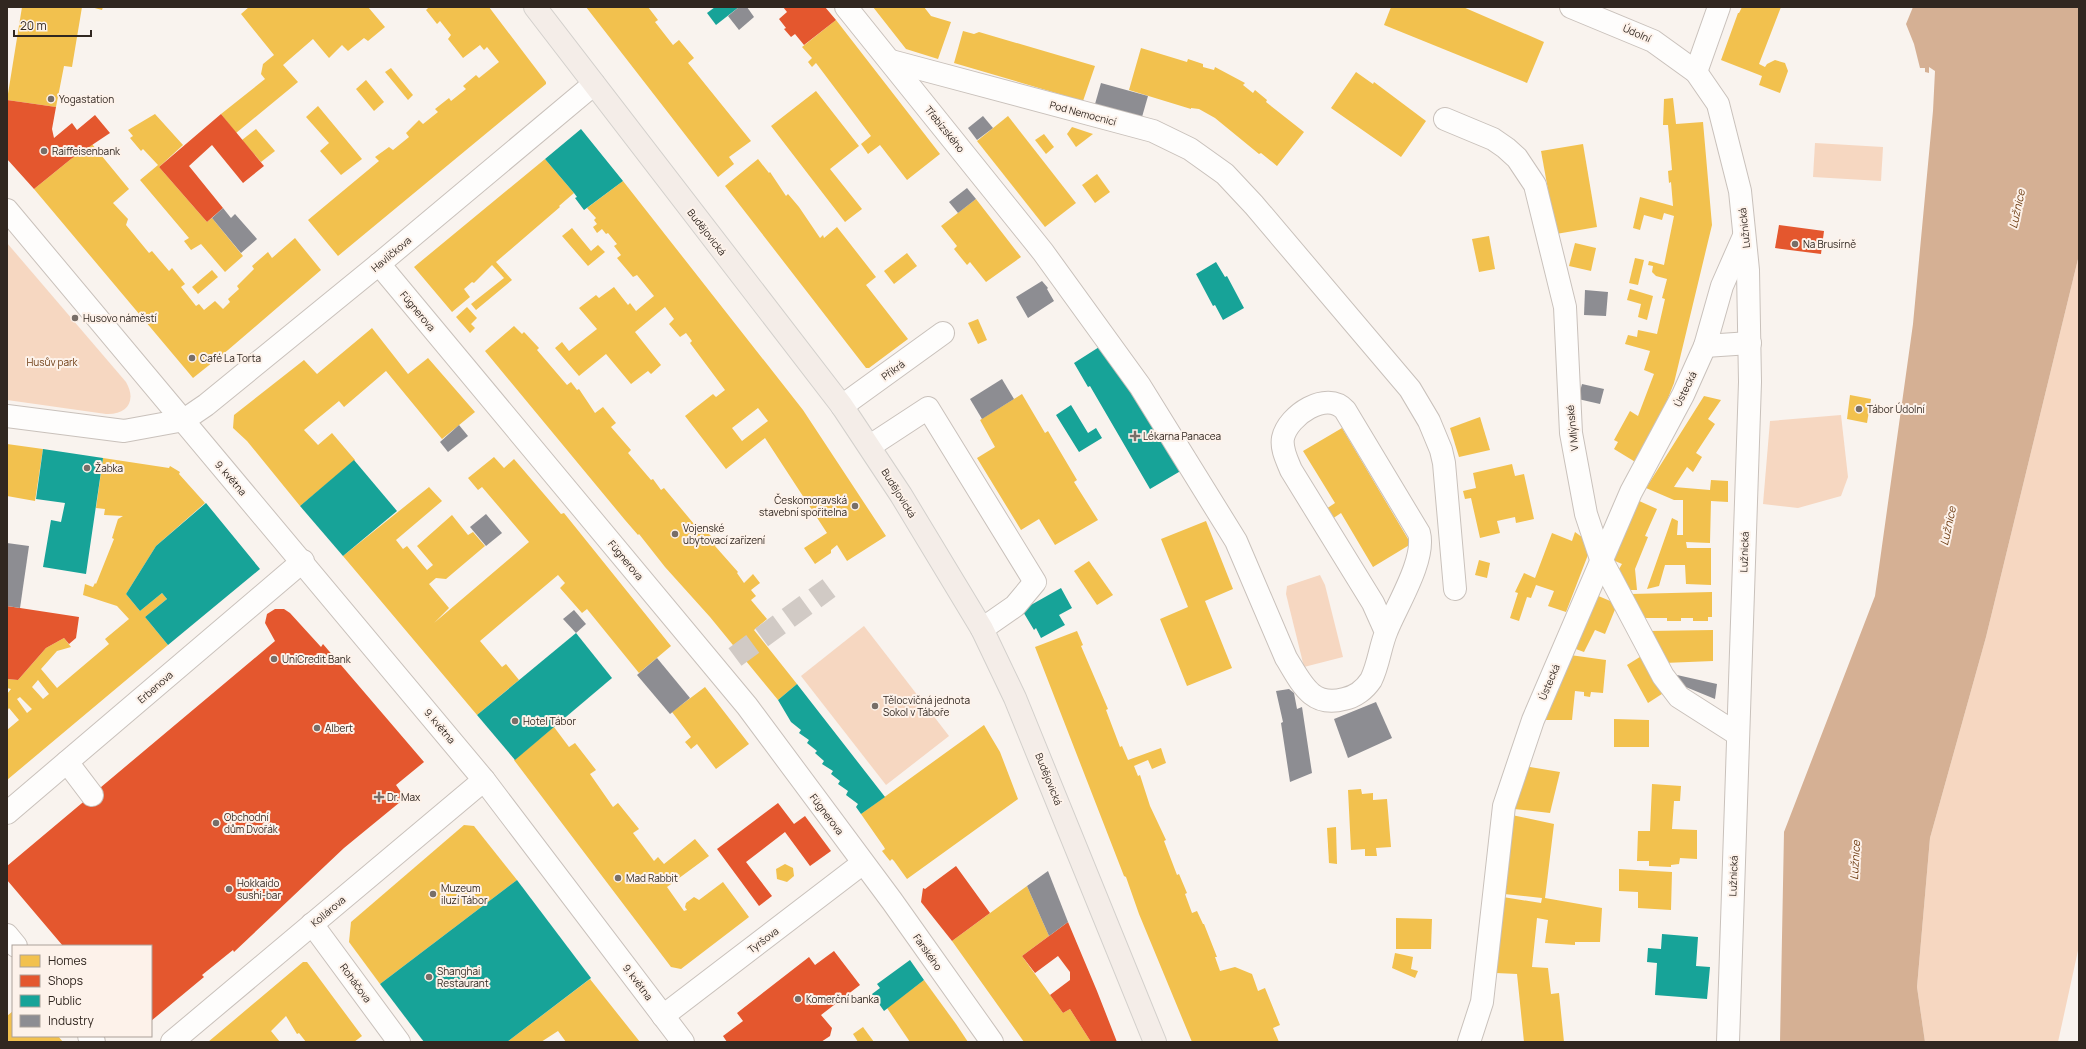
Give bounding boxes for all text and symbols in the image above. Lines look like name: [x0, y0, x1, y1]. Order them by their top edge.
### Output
scale bar: [14, 12, 91, 38]
text: 20 m: [20, 17, 47, 34]
street label: Údolní: [1621, 21, 1654, 46]
place label: Yogastation: [59, 92, 114, 106]
marker: Yogastation: [46, 94, 56, 104]
street label: Pod Nemocnicí: [1048, 97, 1118, 129]
street label: Třebízského: [922, 103, 968, 155]
place label: Raiffeisenbank: [52, 144, 121, 158]
marker: Raiffeisenbank: [39, 146, 49, 156]
water label: Lužnice: [2005, 187, 2028, 230]
street label: Budějovická: [684, 206, 730, 258]
street label: Lužnická: [1735, 207, 1753, 249]
street label: Havlíčkova: [368, 233, 414, 275]
place label: Na Brusírně: [1803, 237, 1856, 251]
marker: Na Brusírně: [1790, 239, 1800, 249]
street label: Fügnerova: [397, 288, 439, 334]
place label: Husovo náměstí: [83, 311, 158, 325]
marker: Husovo náměstí: [70, 313, 80, 323]
place label: Café La Torta: [200, 351, 261, 365]
marker: Café La Torta: [187, 353, 197, 363]
park label: Husův park: [26, 355, 79, 369]
street label: Příkrá: [878, 357, 908, 383]
street label: Ústecká: [1670, 369, 1700, 409]
place label: Tábor Údolní: [1867, 402, 1925, 416]
street label: V Mlýnské: [1563, 404, 1581, 452]
marker: Tábor Údolní: [1854, 404, 1864, 414]
place label: Lékarna Panacea: [1143, 429, 1221, 443]
marker: Lékarna Panacea: [1130, 431, 1140, 441]
street label: 9. května: [212, 458, 250, 498]
place label: Žabka: [95, 461, 123, 475]
marker: Žabka: [82, 463, 92, 473]
street label: Budějovická: [878, 466, 920, 520]
place label: Českomoravská stavební spořitelna: [759, 493, 847, 519]
marker: Českomoravská stavební spořitelna: [850, 501, 860, 511]
water label: Lužnice: [1936, 504, 1959, 547]
place label: Vojenské ubytovací zařízení: [683, 521, 766, 547]
marker: Vojenské ubytovací zařízení: [670, 529, 680, 539]
street label: Lužnická: [1736, 531, 1752, 573]
street label: Fügnerova: [605, 537, 647, 583]
place label: UniCredit Bank: [282, 652, 352, 666]
marker: UniCredit Bank: [269, 654, 279, 664]
street label: Ústecká: [1535, 662, 1563, 702]
street label: Erbenova: [134, 668, 176, 706]
place label: Tělocvičná jednota Sokol v Táboře: [883, 693, 970, 719]
marker: Tělocvičná jednota Sokol v Táboře: [870, 701, 880, 711]
street label: 9. května: [421, 705, 459, 747]
place label: Hotel Tábor: [523, 714, 576, 728]
marker: Hotel Tábor: [510, 716, 520, 726]
place label: Albert: [325, 721, 353, 735]
marker: Albert: [312, 723, 322, 733]
street label: Budějovická: [1032, 751, 1066, 807]
place label: Dr. Max: [387, 790, 421, 804]
street label: Fügnerova: [807, 791, 847, 837]
marker: Dr. Max: [374, 792, 384, 802]
place label: Obchodní dům Dvořák: [224, 810, 279, 836]
marker: Obchodní dům Dvořák: [211, 818, 221, 828]
water label: Lužnice: [1846, 839, 1863, 880]
street label: Lužnická: [1725, 855, 1741, 897]
place label: Mad Rabbit: [626, 871, 678, 885]
marker: Mad Rabbit: [613, 873, 623, 883]
place label: Hokkaido sushi-bar: [237, 876, 281, 902]
place label: Muzeum iluzí Tábor: [441, 881, 488, 907]
marker: Hokkaido sushi-bar: [224, 884, 234, 894]
marker: Muzeum iluzí Tábor: [428, 889, 438, 899]
street label: Kollárova: [308, 892, 348, 930]
street label: Tyršova: [745, 924, 781, 956]
street label: Farského: [910, 931, 946, 973]
legend: [12, 945, 152, 1037]
text: Homes: [48, 952, 87, 969]
street label: Roháčova: [337, 961, 375, 1005]
street label: 9. května: [620, 961, 656, 1003]
place label: Shanghai Restaurant: [437, 964, 489, 990]
text: Shops: [48, 972, 83, 989]
marker: Shanghai Restaurant: [424, 972, 434, 982]
text: Public: [48, 992, 82, 1009]
place label: Komerční banka: [806, 992, 879, 1006]
marker: Komerční banka: [793, 994, 803, 1004]
text: Industry: [48, 1012, 94, 1029]

